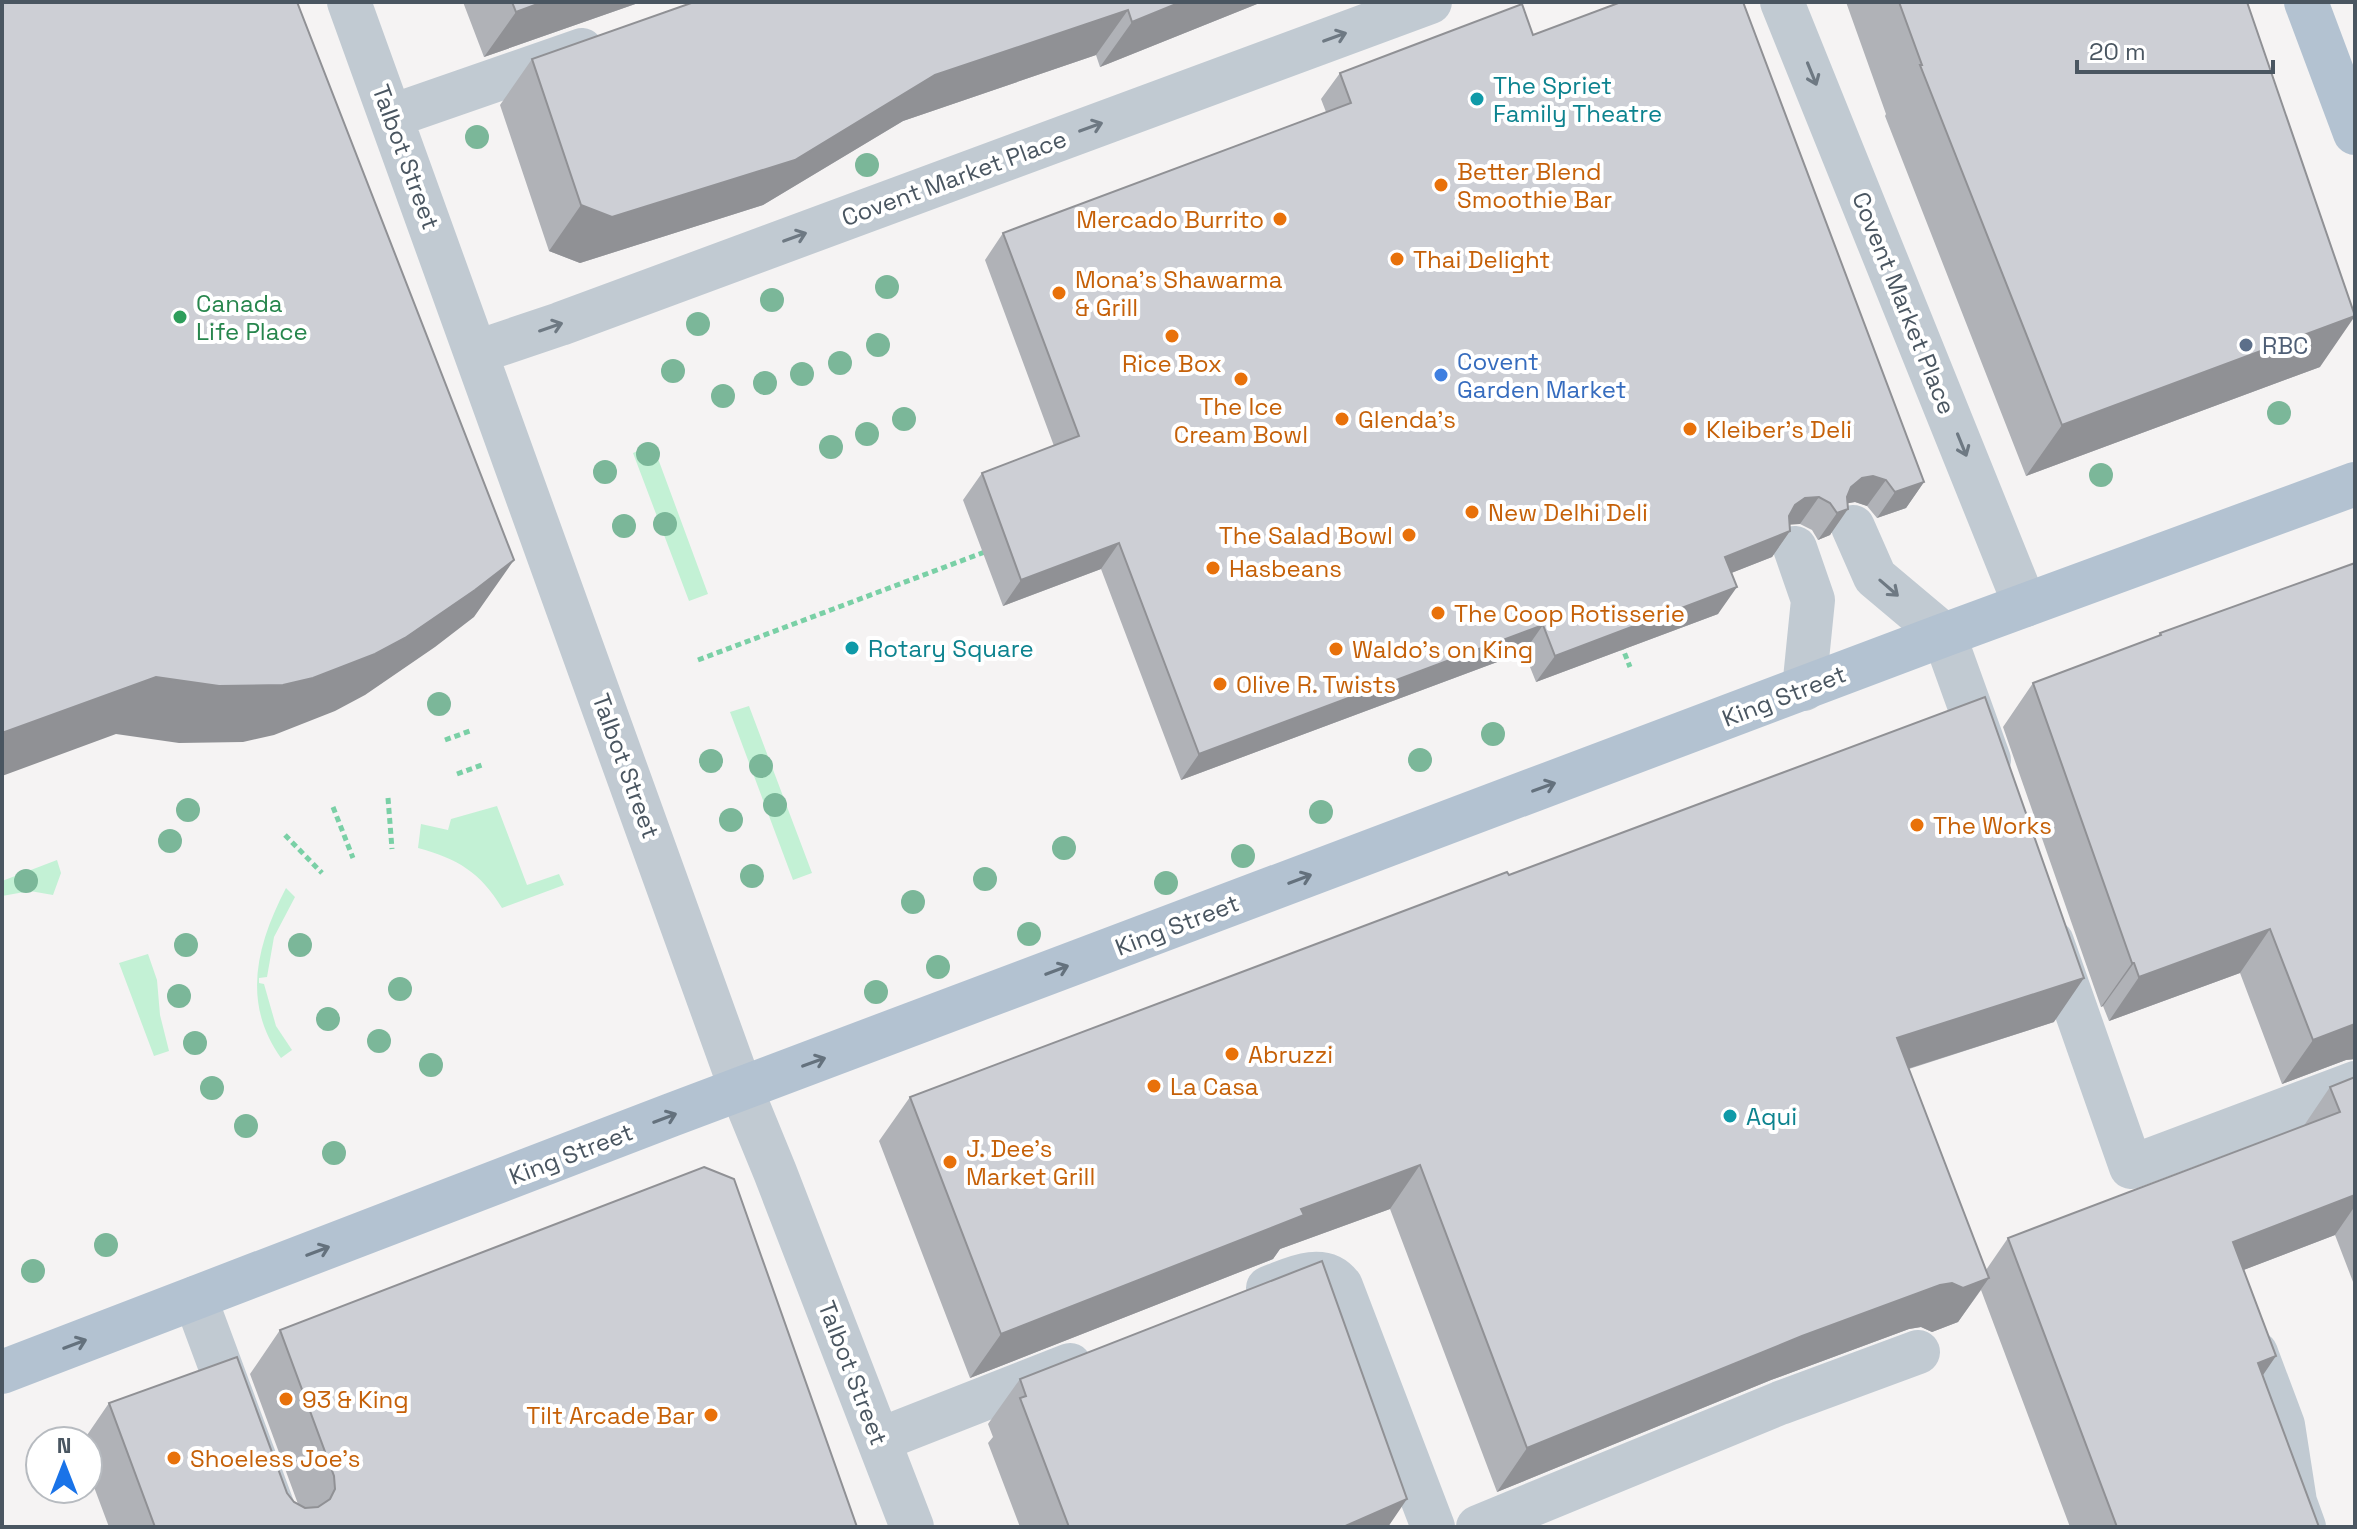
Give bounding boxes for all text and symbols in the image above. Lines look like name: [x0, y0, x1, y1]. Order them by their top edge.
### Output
scale bar: [2077, 24, 2273, 74]
one-way arrow: [1322, 29, 1347, 43]
text: 20 m: [2089, 36, 2146, 67]
one-way arrow: [1805, 61, 1820, 86]
place label: The Spriet Family Theatre: [1493, 70, 1662, 129]
street label: Talbot Street: [365, 80, 447, 234]
marker: The Spriet Family Theatre: [1468, 90, 1486, 108]
one-way arrow: [1078, 119, 1103, 133]
street label: Covent Market Place: [837, 123, 1071, 233]
place label: Better Blend Smoothie Bar: [1457, 156, 1612, 215]
marker: Better Blend Smoothie Bar: [1432, 176, 1450, 194]
street label: Covent Market Place: [1845, 187, 1963, 419]
place label: Mercado Burrito: [1076, 204, 1264, 235]
marker: Mercado Burrito: [1271, 210, 1289, 228]
one-way arrow: [782, 229, 806, 243]
place label: Thai Delight: [1413, 244, 1550, 275]
marker: Thai Delight: [1388, 250, 1406, 268]
place label: Mona's Shawarma & Grill: [1075, 264, 1283, 323]
marker: Mona's Shawarma & Grill: [1050, 284, 1068, 302]
place label: Canada Life Place: [196, 288, 308, 347]
marker: Canada Life Place: [171, 308, 189, 326]
one-way arrow: [538, 318, 563, 333]
marker: Rice Box: [1163, 327, 1181, 345]
place label: RBC: [2262, 330, 2308, 361]
marker: RBC: [2237, 336, 2255, 354]
place label: Covent Garden Market: [1457, 346, 1626, 405]
place label: Rice Box: [1122, 348, 1222, 379]
marker: Covent Garden Market: [1432, 366, 1450, 384]
marker: The Ice Cream Bowl: [1232, 370, 1250, 388]
place label: The Ice Cream Bowl: [1174, 391, 1308, 450]
place label: Glenda's: [1358, 404, 1456, 435]
marker: Glenda's: [1333, 410, 1351, 428]
place label: Kleiber's Deli: [1706, 414, 1852, 445]
marker: Kleiber's Deli: [1681, 420, 1699, 438]
one-way arrow: [1955, 432, 1970, 457]
place label: New Delhi Deli: [1488, 497, 1648, 528]
marker: New Delhi Deli: [1463, 503, 1481, 521]
place label: The Salad Bowl: [1219, 520, 1393, 551]
marker: The Salad Bowl: [1400, 526, 1418, 544]
place label: Hasbeans: [1229, 553, 1342, 584]
marker: Hasbeans: [1204, 559, 1222, 577]
one-way arrow: [1878, 579, 1898, 597]
place label: The Coop Rotisserie: [1454, 598, 1685, 629]
marker: The Coop Rotisserie: [1429, 604, 1447, 622]
place label: Rotary Square: [868, 633, 1034, 664]
place label: Waldo's on King: [1352, 634, 1533, 665]
marker: Rotary Square: [843, 639, 861, 657]
marker: Waldo's on King: [1327, 640, 1345, 658]
street label: King Street: [1718, 658, 1850, 734]
place label: Olive R. Twists: [1236, 669, 1396, 700]
marker: Olive R. Twists: [1211, 675, 1229, 693]
street label: Talbot Street: [585, 689, 667, 843]
one-way arrow: [1531, 779, 1556, 793]
place label: The Works: [1933, 810, 2052, 841]
marker: The Works: [1908, 816, 1926, 834]
one-way arrow: [1288, 871, 1312, 885]
street label: King Street: [1111, 887, 1243, 963]
one-way arrow: [1044, 962, 1069, 976]
place label: Abruzzi: [1248, 1039, 1333, 1070]
marker: Abruzzi: [1223, 1045, 1241, 1063]
one-way arrow: [801, 1054, 826, 1068]
place label: La Casa: [1170, 1071, 1259, 1102]
marker: La Casa: [1145, 1077, 1163, 1095]
place label: Aqui: [1746, 1101, 1797, 1132]
marker: Aqui: [1721, 1107, 1739, 1125]
one-way arrow: [652, 1110, 677, 1124]
street label: King Street: [505, 1116, 637, 1192]
place label: J. Dee's Market Grill: [966, 1133, 1095, 1192]
marker: J. Dee's Market Grill: [941, 1153, 959, 1171]
one-way arrow: [305, 1243, 329, 1257]
street label: Talbot Street: [811, 1296, 895, 1450]
one-way arrow: [62, 1336, 87, 1350]
place label: 93 & King: [302, 1384, 409, 1415]
marker: 93 & King: [277, 1390, 295, 1408]
place label: Tilt Arcade Bar: [526, 1400, 695, 1431]
marker: Tilt Arcade Bar: [702, 1406, 720, 1424]
north arrow: [24, 1425, 104, 1505]
text: N: [57, 1431, 71, 1459]
place label: Shoeless Joe's: [190, 1443, 360, 1474]
marker: Shoeless Joe's: [165, 1449, 183, 1467]

